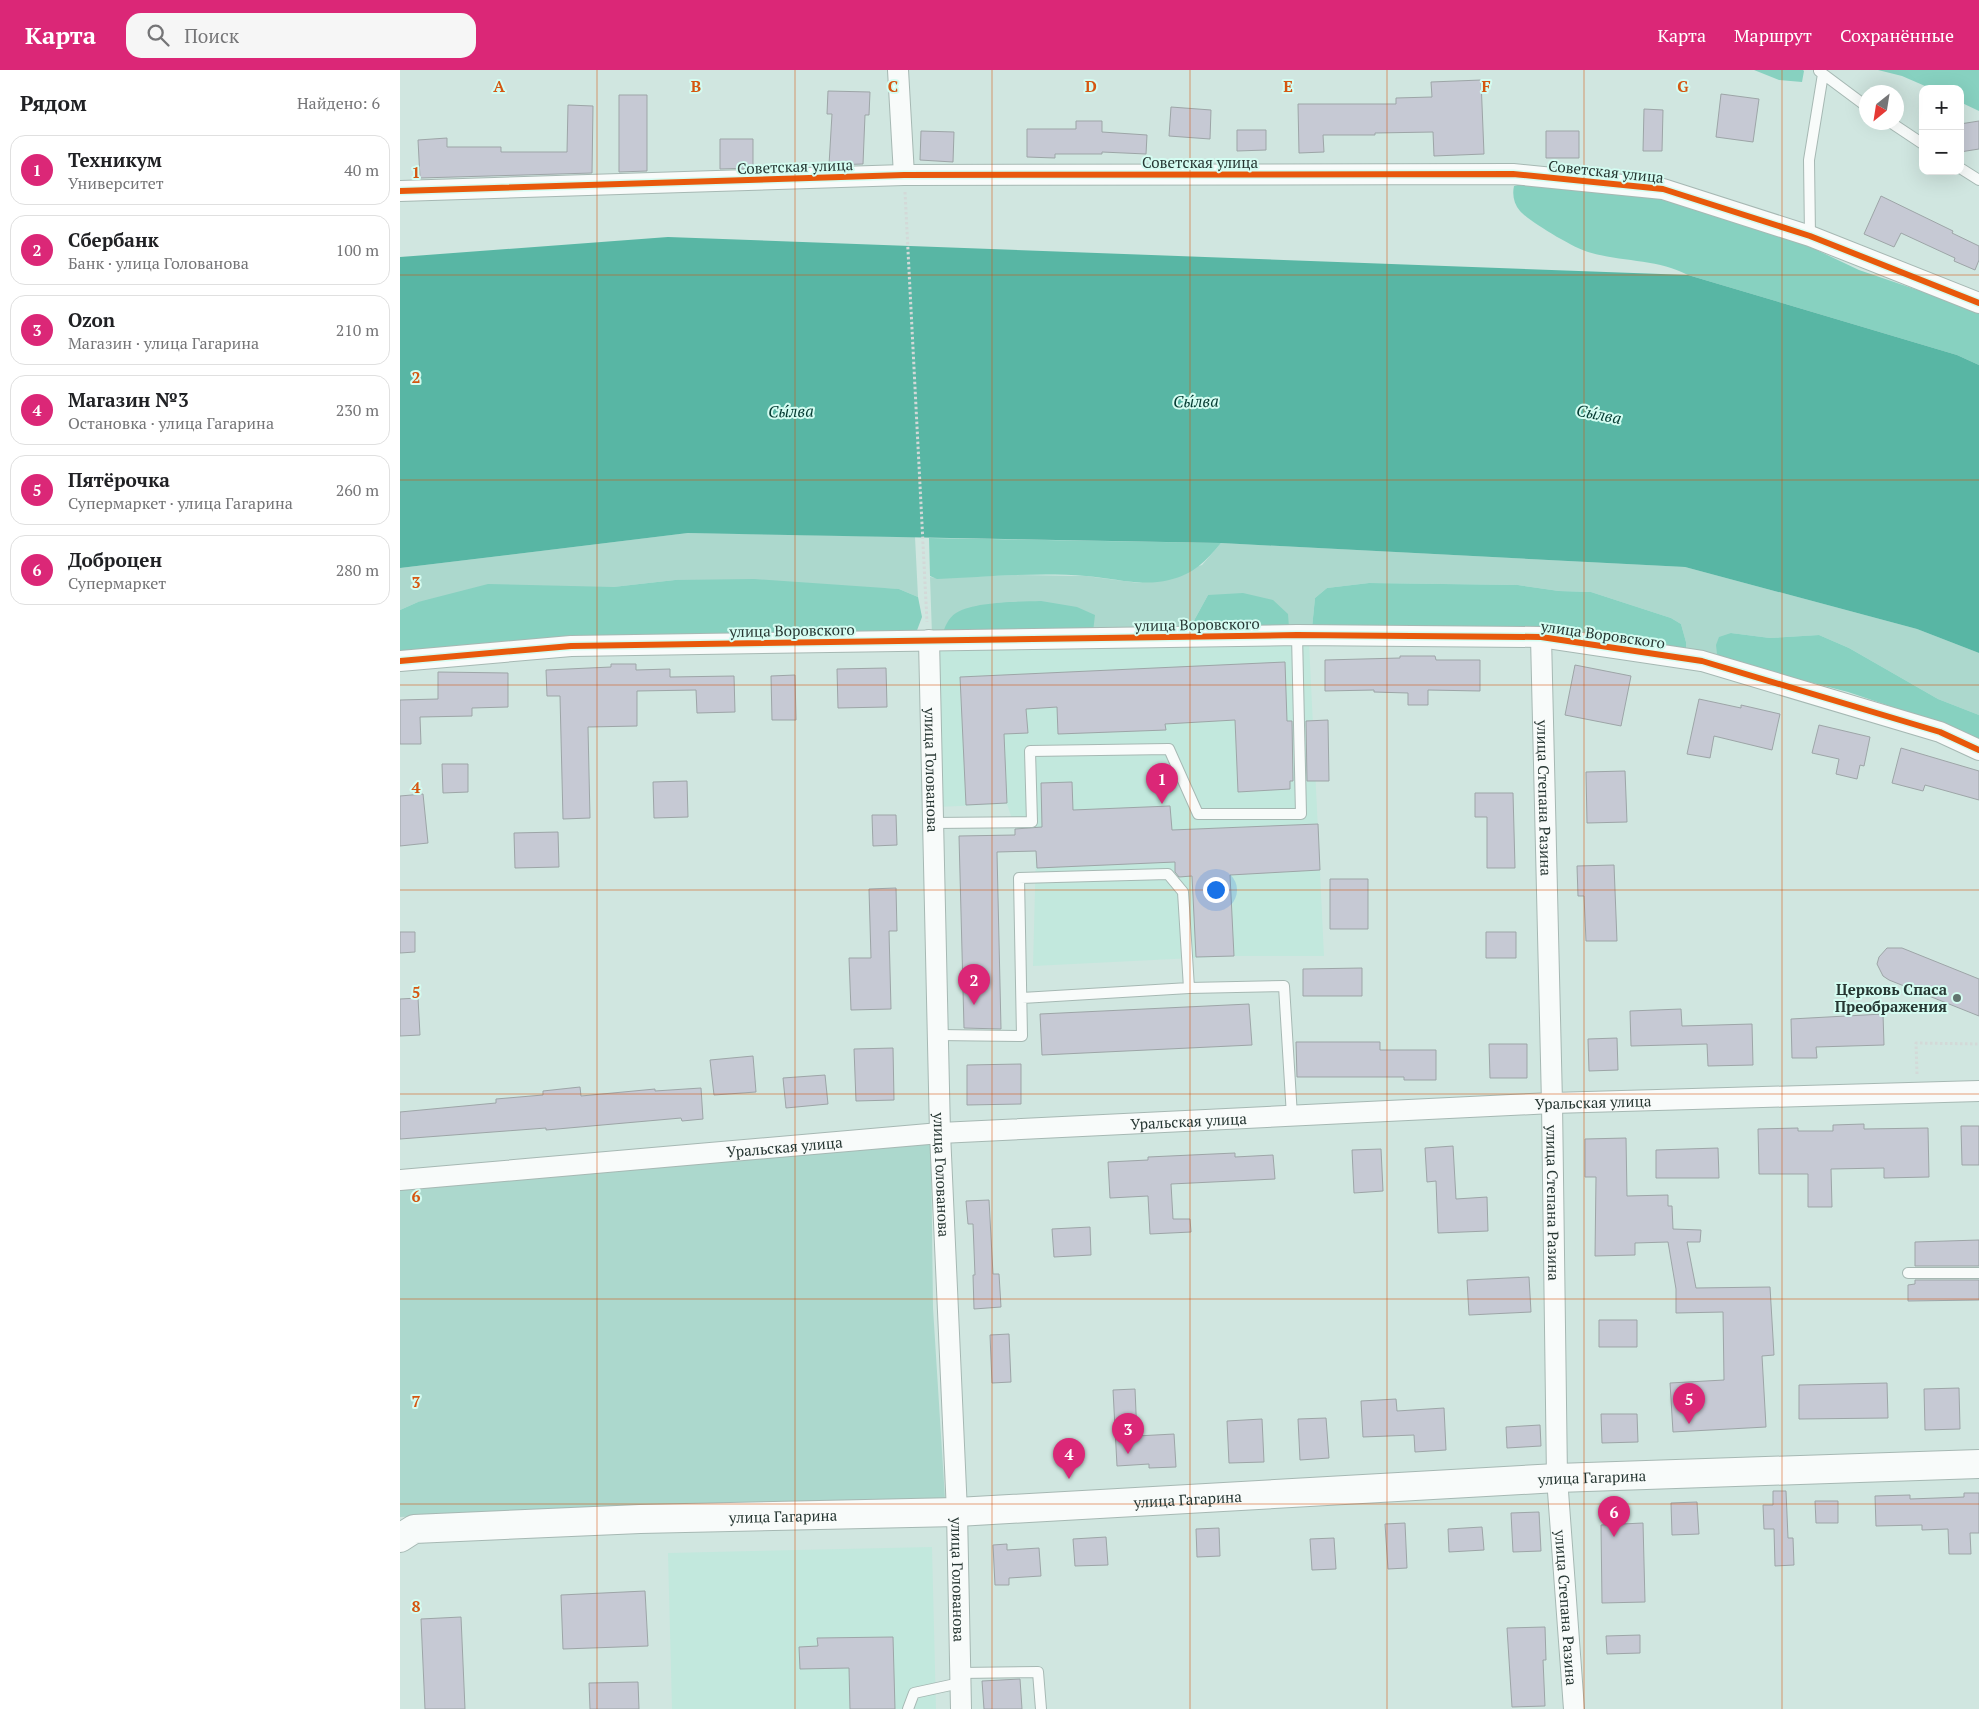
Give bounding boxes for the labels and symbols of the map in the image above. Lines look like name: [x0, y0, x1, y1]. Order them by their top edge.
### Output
text: A: [493, 75, 505, 97]
text: B: [691, 75, 701, 97]
text: C: [888, 75, 898, 97]
text: D: [1085, 75, 1097, 97]
text: E: [1283, 75, 1293, 97]
text: F: [1481, 75, 1491, 97]
text: G: [1677, 75, 1689, 97]
north arrow: [1859, 85, 1904, 130]
street label: Советская улица: [1142, 152, 1258, 172]
street label: Советская улица: [737, 154, 854, 178]
street label: Советская улица: [1547, 155, 1665, 187]
text: 1: [411, 161, 421, 183]
text: 2: [411, 366, 421, 388]
water label: Сы́лва: [1173, 390, 1219, 412]
water label: Сы́лва: [1575, 399, 1623, 429]
water label: Сы́лва: [768, 400, 814, 422]
text: 3: [411, 571, 421, 593]
street label: улица Воровского: [1133, 613, 1260, 635]
street label: улица Воровского: [1539, 615, 1666, 653]
street label: улица Воровского: [728, 619, 855, 641]
street label: улица Голованова: [920, 706, 943, 833]
street label: улица Степана Разина: [1533, 719, 1557, 877]
pin: 1: [1146, 763, 1178, 804]
text: 4: [411, 776, 421, 798]
your location: [1203, 877, 1229, 903]
pin: 2: [958, 964, 990, 1005]
place label: Церковь Спаса Преображения: [1835, 979, 1948, 1016]
text: 5: [411, 981, 421, 1003]
marker: Церковь Спаса Преображения: [1951, 992, 1963, 1004]
street label: Уральская улица: [1535, 1090, 1652, 1114]
street label: Уральская улица: [1130, 1108, 1248, 1134]
street label: улица Голованова: [930, 1111, 955, 1238]
street label: улица Степана Разина: [1542, 1124, 1564, 1281]
street label: Уральская улица: [726, 1131, 844, 1162]
text: 6: [411, 1185, 421, 1207]
pin: 5: [1673, 1383, 1705, 1424]
text: 7: [411, 1390, 421, 1412]
pin: 3: [1112, 1413, 1144, 1454]
pin: 4: [1053, 1438, 1085, 1479]
street label: улица Гагарина: [1536, 1465, 1647, 1489]
street label: улица Гагарина: [1132, 1486, 1243, 1512]
pin: 6: [1598, 1496, 1630, 1537]
street label: улица Гагарина: [728, 1505, 838, 1527]
street label: улица Голованова: [947, 1516, 970, 1642]
street label: улица Степана Разина: [1551, 1528, 1582, 1686]
text: 8: [411, 1595, 421, 1617]

